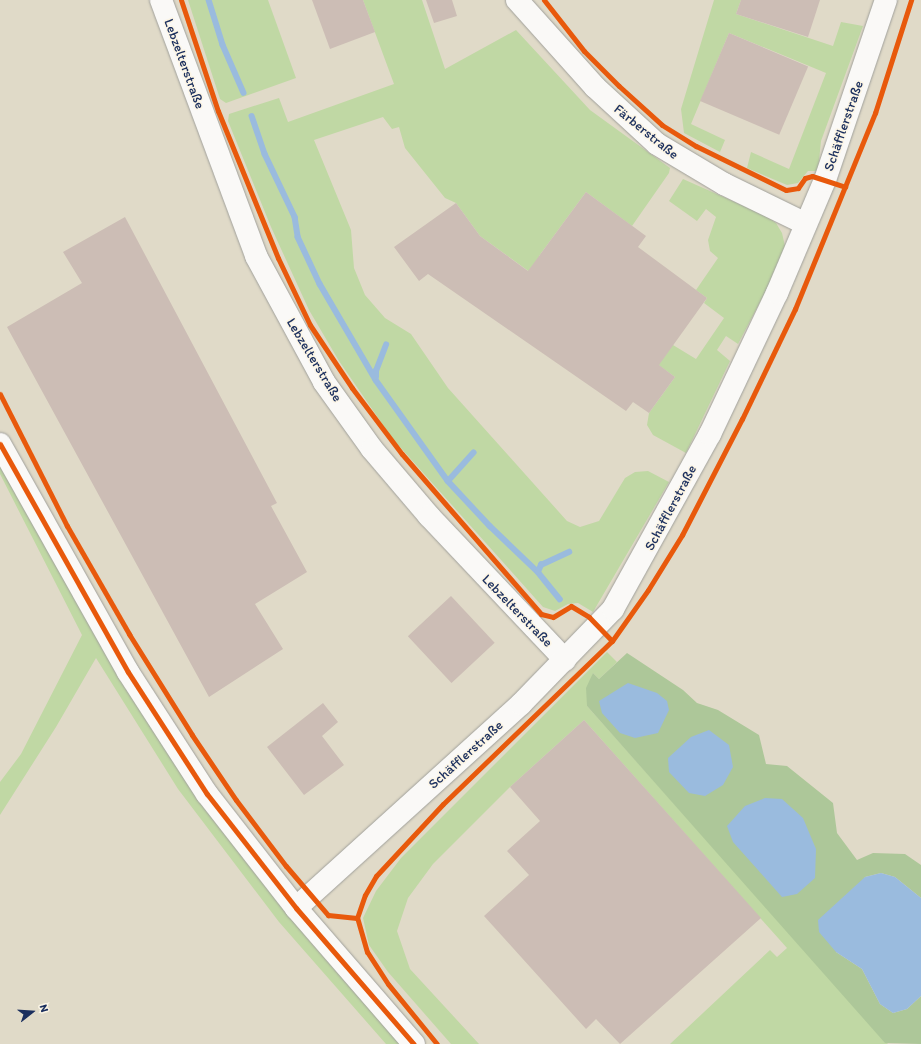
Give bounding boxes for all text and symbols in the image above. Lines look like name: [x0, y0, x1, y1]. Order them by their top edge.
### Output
street label: Lebzelterstraße: [160, 17, 208, 111]
street label: Schäfflerstraße: [821, 79, 867, 173]
street label: Färberstraße: [610, 101, 682, 163]
street label: Lebzelterstraße: [282, 315, 346, 405]
street label: Schäfflerstraße: [641, 462, 701, 554]
street label: Lebzelterstraße: [478, 571, 556, 651]
street label: Schäfflerstraße: [425, 717, 507, 793]
north arrow: [12, 992, 52, 1032]
text: N: [37, 1003, 51, 1014]

